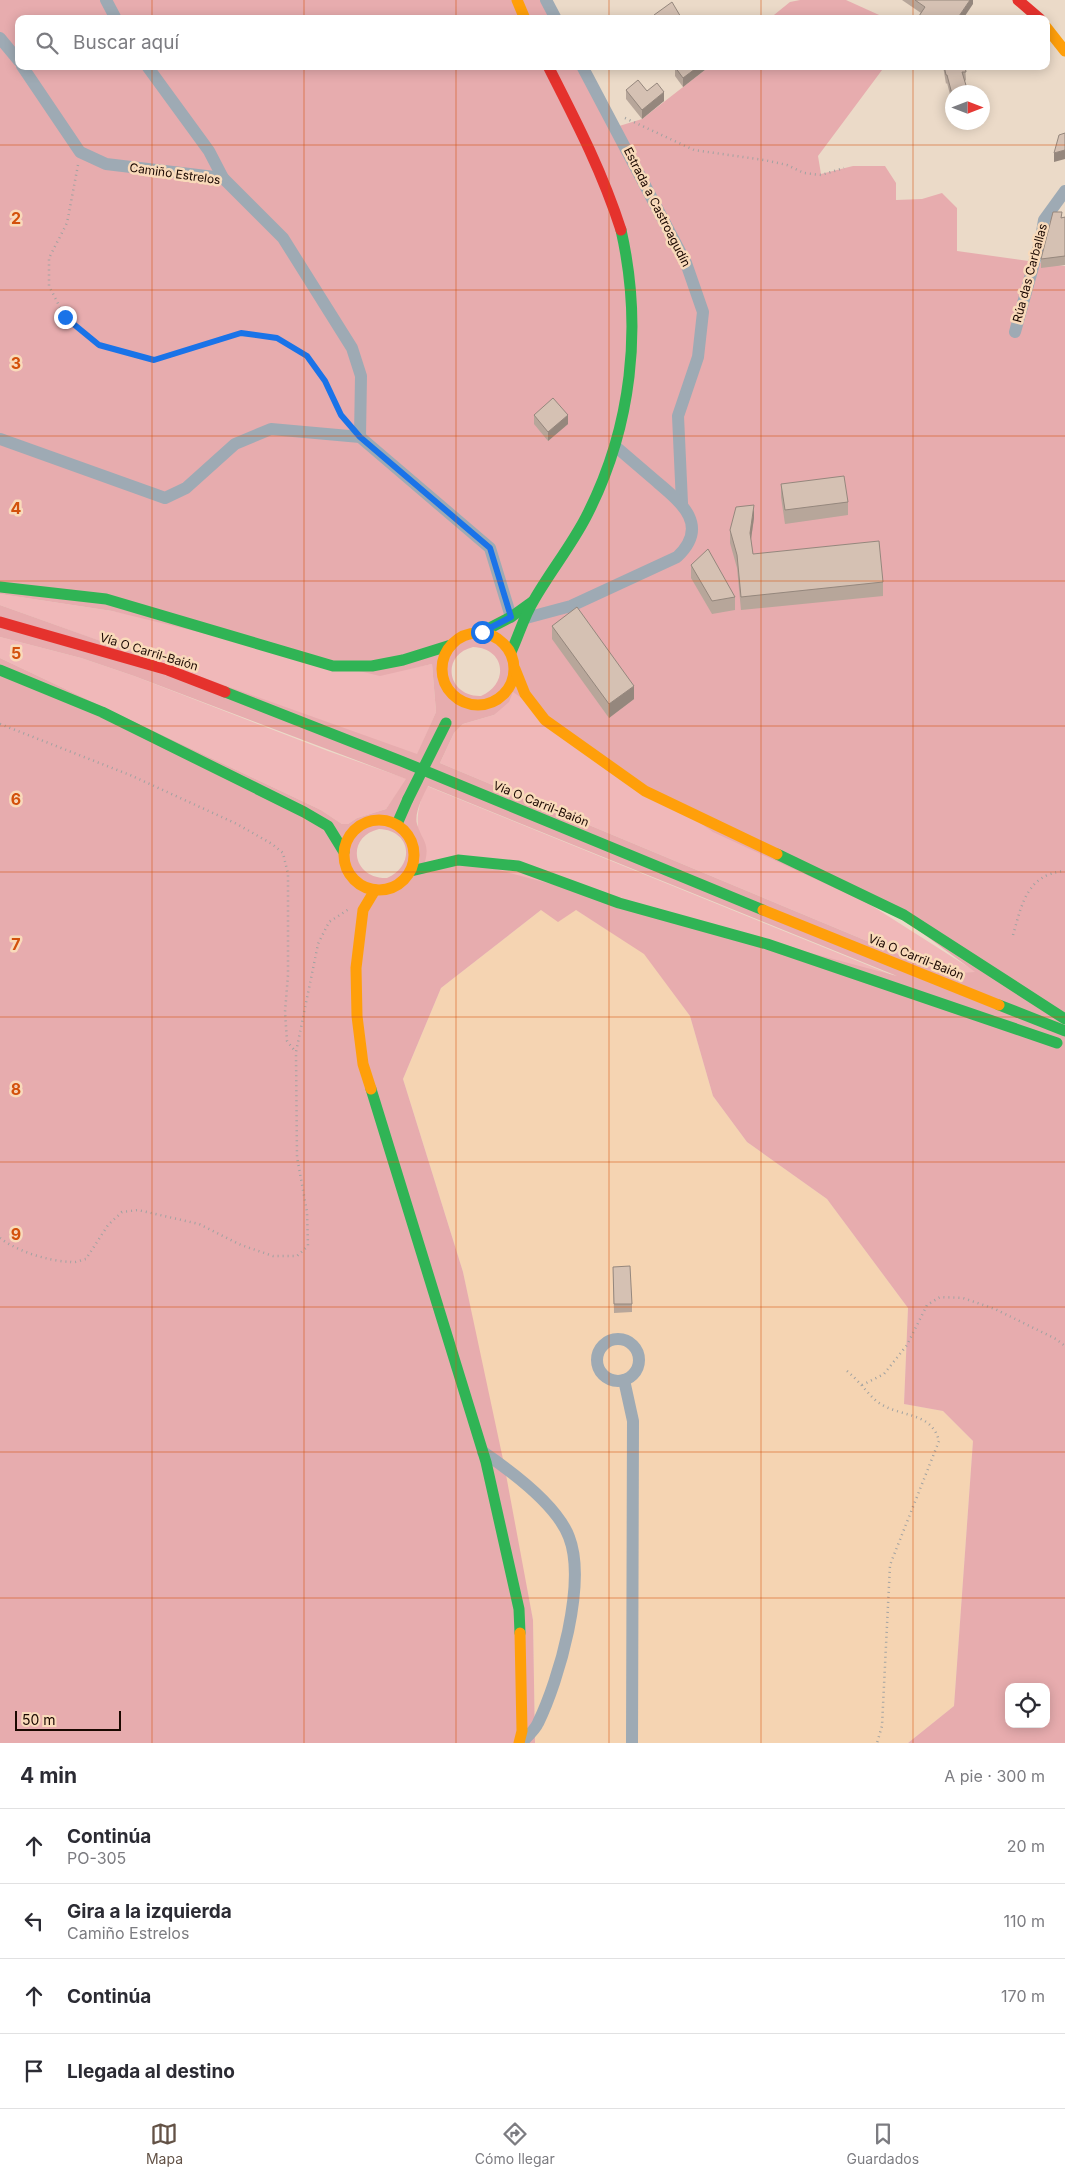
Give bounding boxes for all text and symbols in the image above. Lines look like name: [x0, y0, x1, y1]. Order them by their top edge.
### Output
search box: [15, 15, 1050, 70]
icon: search: [33, 29, 61, 57]
text: Buscar aquí: [73, 31, 179, 54]
north arrow: [945, 85, 990, 130]
street label: Estrada a Castroagudín: [621, 144, 694, 269]
street label: Camiño Estrelos: [129, 160, 222, 187]
text: 2: [11, 208, 21, 228]
street label: Rúa das Carballas: [1009, 222, 1050, 324]
route end: [54, 306, 77, 329]
text: 3: [11, 353, 21, 373]
text: 4: [11, 498, 22, 518]
route start: [471, 621, 494, 644]
street label: Vía O Carril-Baión: [98, 629, 200, 674]
text: 5: [11, 643, 21, 663]
street label: Vía O Carril-Baión: [491, 777, 591, 830]
text: 6: [11, 789, 21, 809]
street label: Vía O Carril-Baión: [866, 930, 966, 983]
text: 7: [11, 934, 21, 954]
text: 8: [11, 1079, 21, 1099]
text: 9: [11, 1224, 21, 1244]
map controls: [1005, 1683, 1050, 1728]
button: locate: [1005, 1683, 1050, 1728]
scale bar: [15, 1708, 121, 1731]
text: 50 m: [22, 1711, 56, 1728]
text: 4 min: [20, 1763, 77, 1788]
text: A pie · 300 m: [944, 1766, 1045, 1786]
text: Continúa: [67, 1825, 151, 1848]
icon: ahead: [20, 1832, 48, 1860]
text: 20 m: [1007, 1836, 1045, 1856]
text: PO-305: [67, 1848, 126, 1868]
text: Gira a la izquierda: [67, 1900, 232, 1923]
icon: left: [20, 1907, 48, 1935]
text: 110 m: [1003, 1911, 1045, 1931]
text: Camiño Estrelos: [67, 1923, 189, 1943]
icon: ahead: [20, 1982, 48, 2010]
text: Continúa: [67, 1985, 151, 2008]
text: 170 m: [1001, 1986, 1045, 2006]
icon: arrive: [20, 2057, 48, 2085]
text: Llegada al destino: [67, 2060, 235, 2083]
tab: Mapa: [146, 2120, 183, 2167]
tab: Cómo llegar: [475, 2120, 555, 2167]
tab: Guardados: [847, 2120, 919, 2167]

